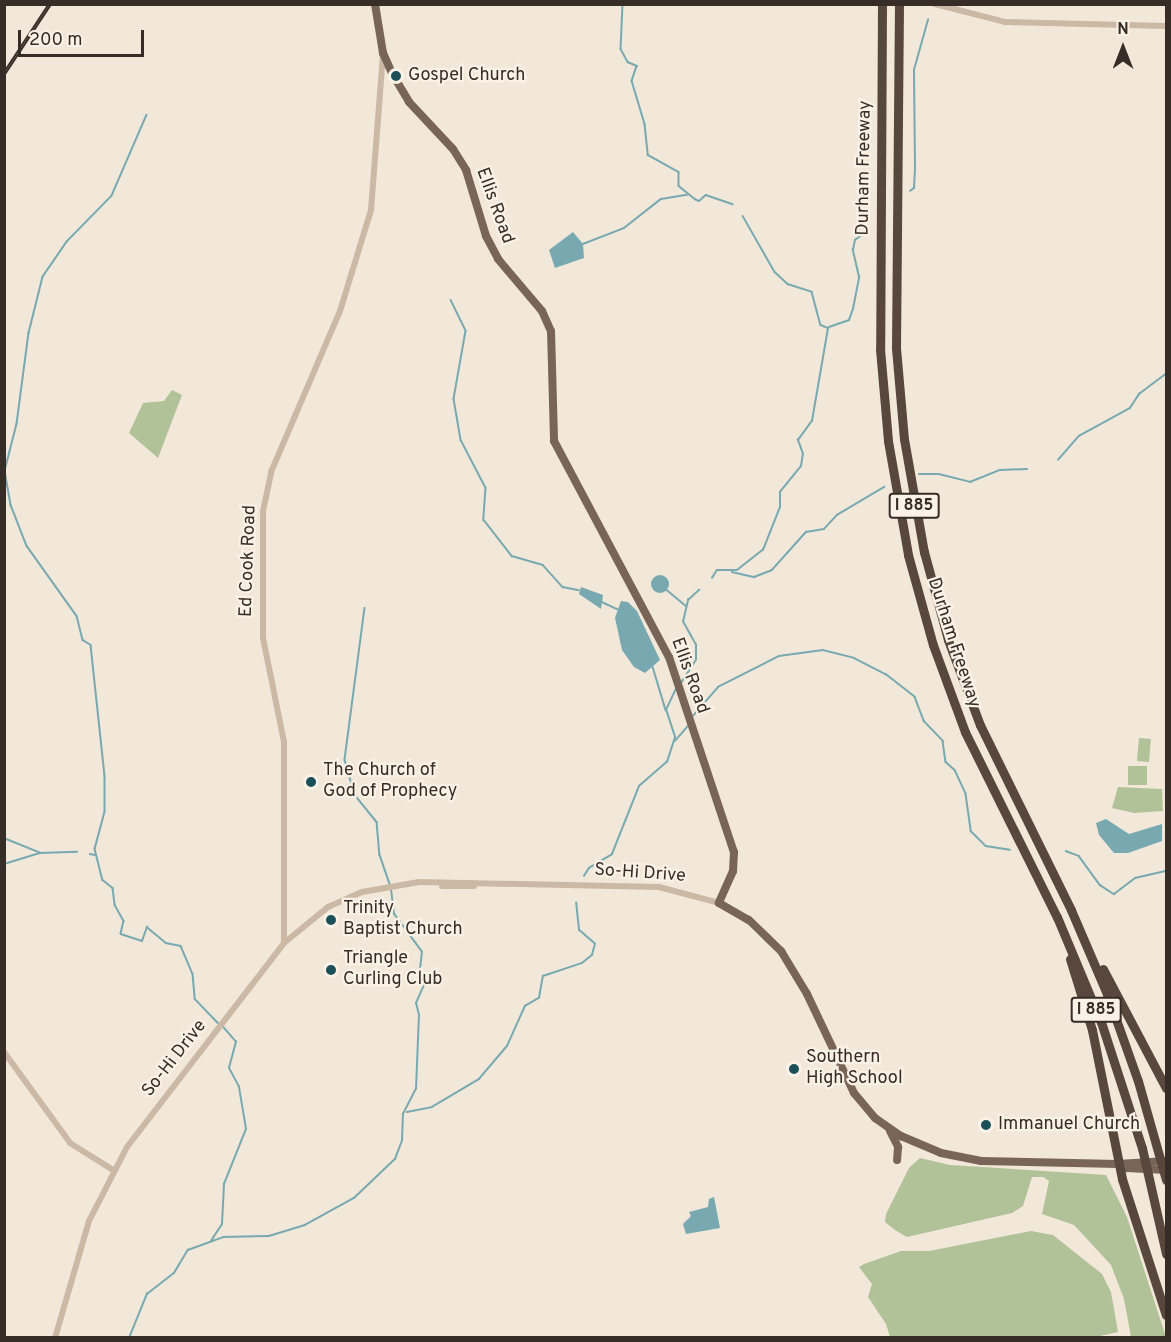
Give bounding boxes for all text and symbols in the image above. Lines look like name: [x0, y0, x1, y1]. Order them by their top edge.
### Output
scale bar: [21, 18, 147, 56]
north arrow: [1093, 18, 1153, 78]
text: N: [1117, 20, 1129, 40]
text: 200 m: [29, 29, 82, 52]
place label: Gospel Church: [408, 65, 526, 87]
marker: Gospel Church: [389, 69, 403, 83]
street label: Durham Freeway: [853, 100, 877, 236]
street label: Ellis Road: [470, 165, 518, 247]
road number: I 885: [888, 493, 940, 519]
street label: Ed Cook Road: [236, 505, 262, 617]
street label: Durham Freeway: [922, 575, 984, 711]
street label: Ellis Road: [665, 635, 713, 717]
place label: The Church of God of Prophecy: [323, 761, 457, 804]
marker: The Church of God of Prophecy: [304, 775, 318, 789]
street label: So-Hi Drive: [594, 860, 686, 888]
place label: Trinity Baptist Church: [343, 899, 463, 942]
marker: Trinity Baptist Church: [324, 913, 338, 927]
place label: Triangle Curling Club: [343, 949, 442, 992]
marker: Triangle Curling Club: [324, 963, 338, 977]
road number: I 885: [1070, 997, 1122, 1023]
street label: So-Hi Drive: [138, 1016, 212, 1102]
place label: Southern High School: [806, 1048, 903, 1090]
marker: Southern High School: [787, 1062, 801, 1076]
place label: Immanuel Church: [998, 1114, 1140, 1136]
marker: Immanuel Church: [979, 1118, 993, 1132]

